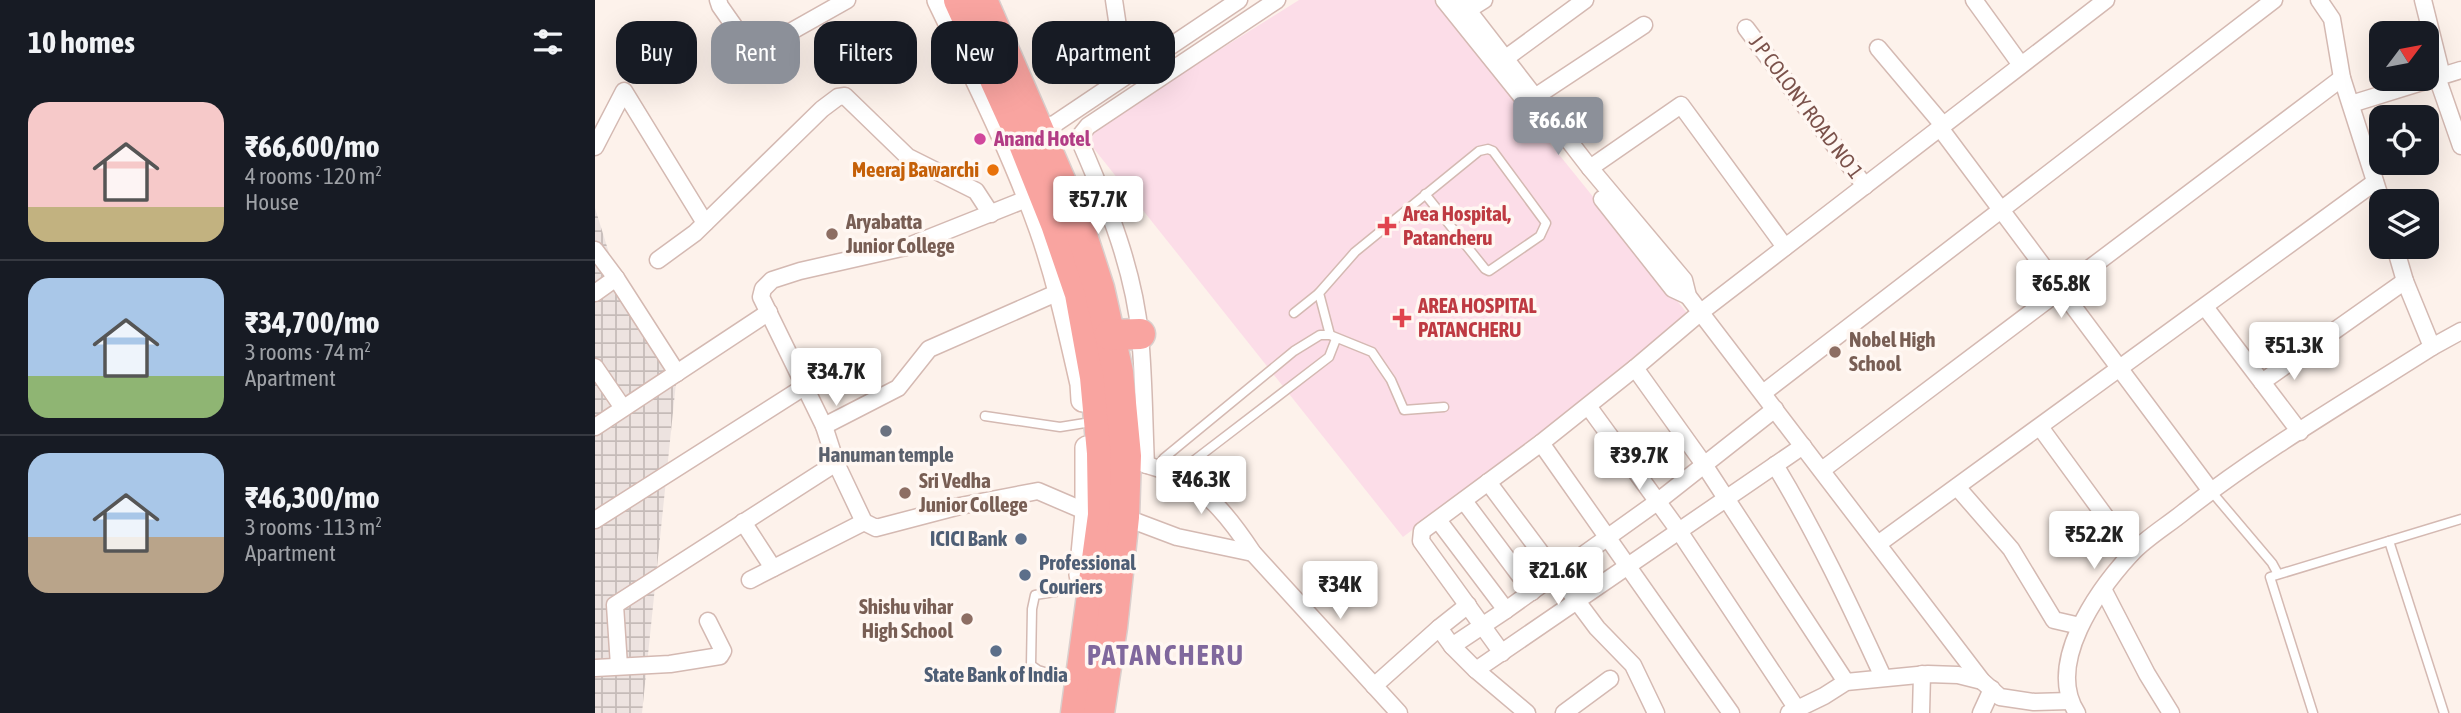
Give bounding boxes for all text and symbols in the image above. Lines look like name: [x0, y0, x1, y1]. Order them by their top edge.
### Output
chip: Buy: [616, 21, 697, 84]
chip: Rent: [711, 21, 800, 84]
chip: Filters: [814, 21, 917, 84]
chip: New: [931, 21, 1018, 84]
chip: Apartment: [1032, 21, 1175, 84]
north arrow: [2369, 21, 2439, 91]
map controls: [2369, 21, 2439, 259]
icon: filters: [529, 23, 567, 61]
text: 10 homes: [28, 25, 135, 59]
street label: J P COLONY ROAD NO 1: [1745, 30, 1869, 183]
pin: ₹66.6K: [1501, 97, 1615, 157]
button: locate: [2369, 105, 2439, 175]
text: ₹66.6K: [1529, 107, 1587, 133]
place label: Anand Hotel: [993, 126, 1091, 150]
text: ₹66,600/mo: [245, 129, 380, 163]
icon: home: [84, 130, 168, 214]
marker: Anand Hotel: [972, 131, 988, 147]
place label: Meeraj Bawarchi: [852, 157, 979, 181]
marker: Meeraj Bawarchi: [985, 162, 1001, 178]
text: 4 rooms · 120 m²: [245, 163, 382, 189]
pin: ₹57.7K: [1041, 176, 1155, 236]
text: ₹57.7K: [1069, 186, 1127, 212]
text: House: [245, 189, 299, 215]
button: layers: [2369, 189, 2439, 259]
place label: Area Hospital, Patancheru: [1402, 201, 1511, 249]
place label: Aryabatta Junior College: [845, 209, 955, 257]
marker: Area Hospital, Patancheru: [1377, 216, 1397, 236]
marker: Aryabatta Junior College: [824, 226, 840, 242]
pin: ₹65.8K: [2004, 260, 2118, 320]
text: ₹65.8K: [2032, 270, 2090, 296]
place label: AREA HOSPITAL PATANCHERU: [1417, 293, 1537, 341]
text: ₹34,700/mo: [245, 305, 380, 339]
icon: home: [84, 306, 168, 390]
marker: AREA HOSPITAL PATANCHERU: [1392, 308, 1412, 328]
pin: ₹51.3K: [2237, 322, 2351, 382]
place label: Nobel High School: [1849, 327, 1935, 375]
text: ₹51.3K: [2265, 332, 2323, 358]
text: 3 rooms · 74 m²: [245, 339, 371, 365]
marker: Nobel High School: [1827, 344, 1843, 360]
pin: ₹34.7K: [779, 348, 893, 408]
text: ₹34.7K: [807, 358, 865, 384]
text: Apartment: [245, 365, 336, 391]
marker: Hanuman temple: [878, 423, 894, 439]
pin: ₹39.7K: [1582, 433, 1696, 492]
place label: Hanuman temple: [818, 442, 954, 466]
text: ₹39.7K: [1610, 442, 1668, 468]
pin: ₹46.3K: [1144, 456, 1258, 516]
text: ₹46.3K: [1172, 466, 1230, 492]
place label: Sri Vedha Junior College: [918, 468, 1028, 516]
text: ₹46,300/mo: [245, 480, 380, 514]
icon: home: [84, 481, 168, 565]
marker: Sri Vedha Junior College: [897, 485, 913, 501]
pin: ₹52.2K: [2037, 512, 2151, 571]
text: 3 rooms · 113 m²: [245, 514, 382, 540]
text: ₹52.2K: [2065, 521, 2123, 547]
place label: ICICI Bank: [930, 526, 1008, 550]
marker: ICICI Bank: [1013, 531, 1029, 547]
text: Apartment: [245, 540, 336, 566]
pin: ₹21.6K: [1501, 548, 1615, 607]
place label: Professional Couriers: [1039, 550, 1136, 598]
text: ₹21.6K: [1529, 557, 1587, 583]
pin: ₹34K: [1299, 562, 1381, 621]
marker: Professional Couriers: [1017, 567, 1033, 583]
text: ₹34K: [1319, 571, 1361, 597]
place label: Shishu vihar High School: [859, 594, 954, 642]
marker: Shishu vihar High School: [959, 611, 975, 627]
district label: PATANCHERU: [1087, 639, 1245, 671]
marker: State Bank of India: [988, 643, 1004, 659]
place label: State Bank of India: [924, 662, 1068, 686]

